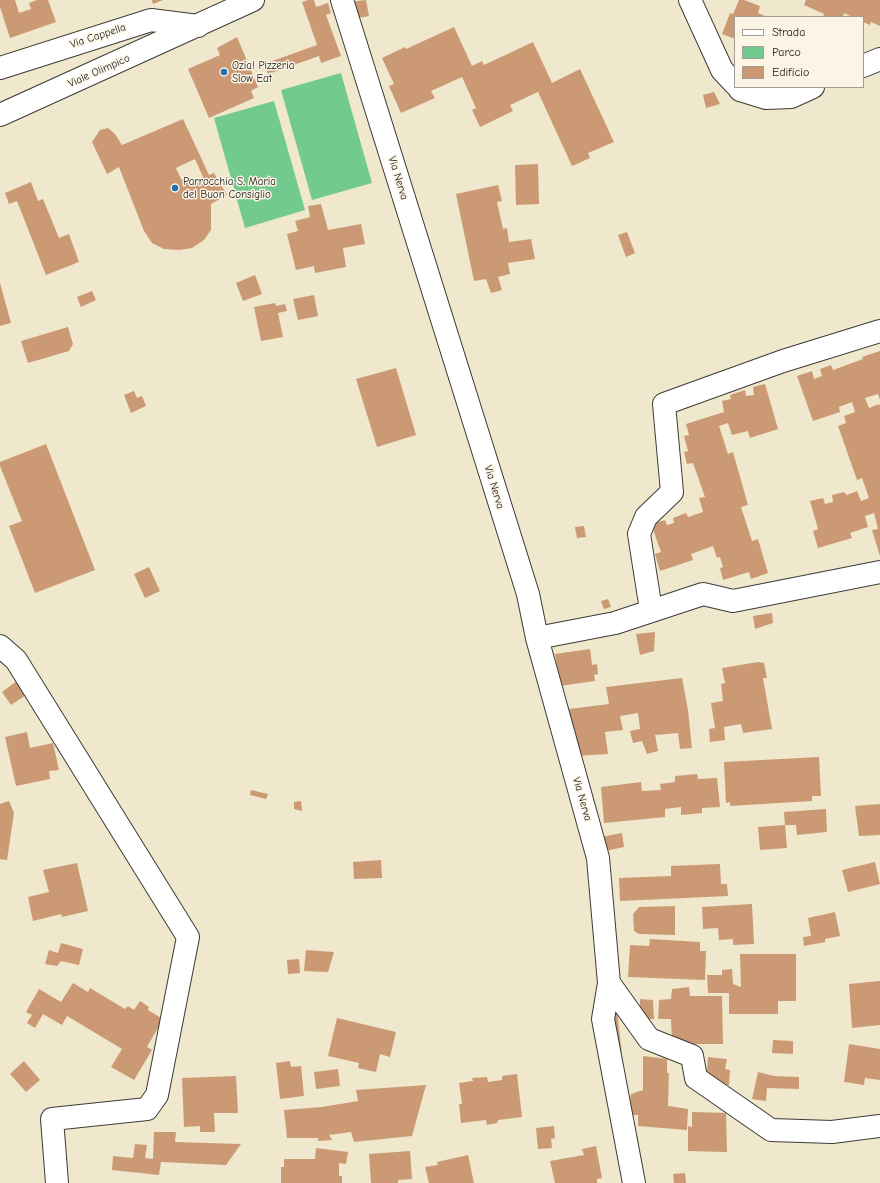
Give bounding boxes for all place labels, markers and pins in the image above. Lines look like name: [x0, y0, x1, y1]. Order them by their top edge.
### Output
place label: Ozia! Pizzeria Slow Eat: [232, 59, 294, 85]
marker: Ozia! Pizzeria Slow Eat: [219, 67, 229, 77]
place label: Parrocchia S. Maria del Buon Consiglio: [183, 175, 276, 201]
marker: Parrocchia S. Maria del Buon Consiglio: [170, 183, 180, 193]

